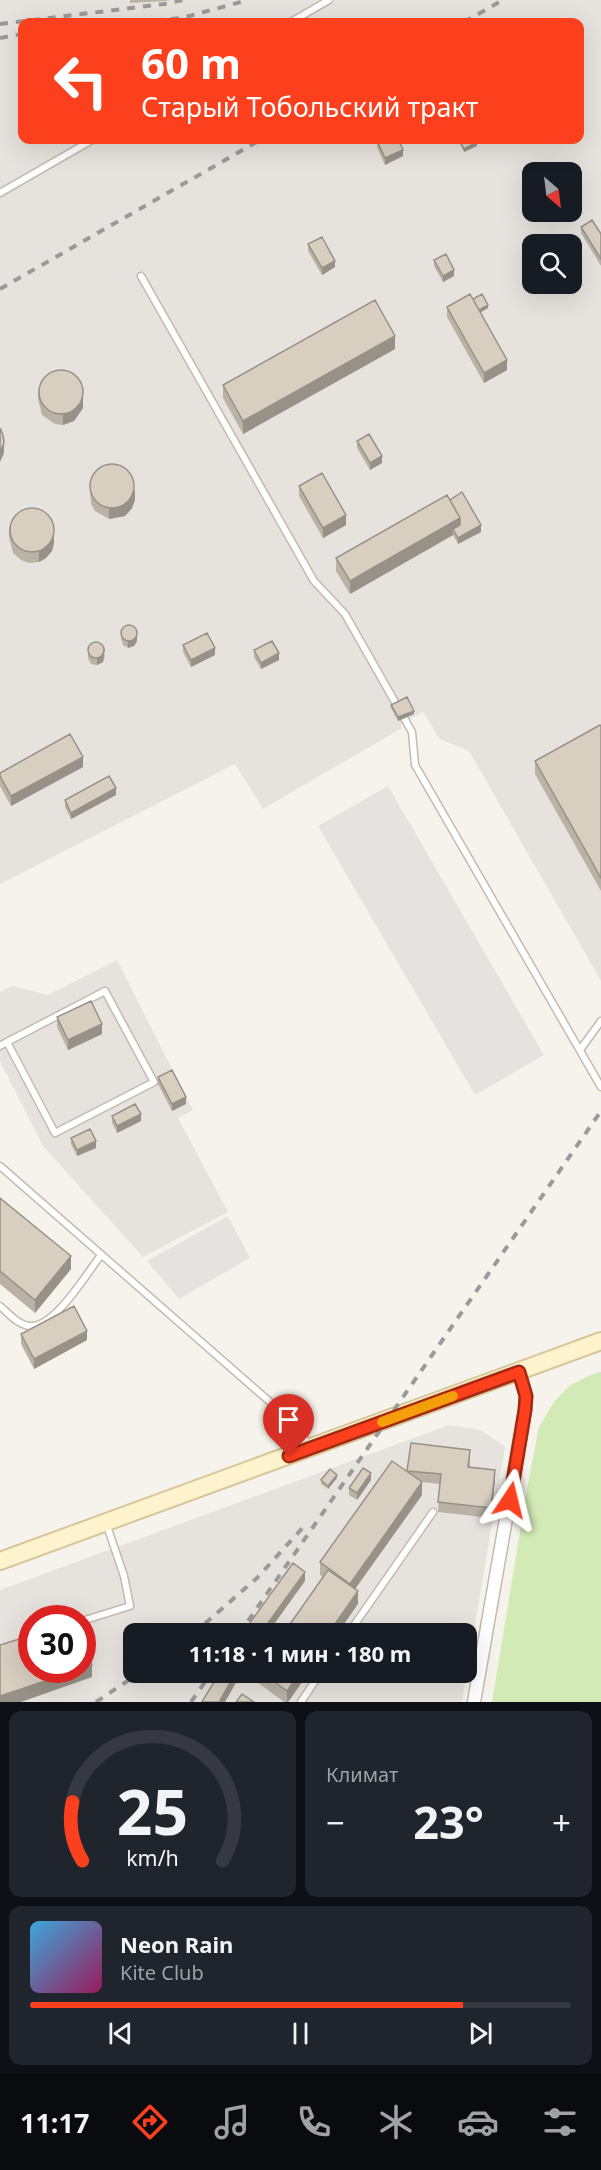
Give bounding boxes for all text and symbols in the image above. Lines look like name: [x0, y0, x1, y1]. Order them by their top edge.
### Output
text: 60 m: [141, 34, 241, 91]
icon: left: [42, 42, 120, 120]
text: Старый Тобольский тракт: [141, 88, 478, 125]
north arrow: [522, 162, 582, 222]
map controls: [522, 162, 582, 294]
button: search: [522, 234, 582, 294]
pin: [263, 1394, 314, 1456]
icon: arrive: [272, 1403, 305, 1436]
position arrow: [478, 1468, 542, 1532]
speed limit sign: 30: [18, 1605, 96, 1683]
text: 11:18 · 1 мин · 180 m: [189, 1638, 411, 1668]
text: Климат: [326, 1761, 398, 1788]
text: 25: [117, 1768, 188, 1853]
text: 23°: [413, 1791, 484, 1852]
text: −: [326, 1800, 345, 1845]
text: +: [552, 1800, 571, 1845]
text: km/h: [126, 1843, 179, 1872]
text: Neon Rain: [120, 1929, 233, 1959]
text: Kite Club: [120, 1959, 204, 1986]
icon: previous: [104, 2017, 137, 2050]
icon: pause: [284, 2017, 317, 2050]
icon: next: [464, 2017, 497, 2050]
icon: directions: [129, 2101, 171, 2143]
icon: music: [211, 2101, 253, 2143]
icon: phone: [293, 2101, 335, 2143]
icon: climate: [375, 2101, 417, 2143]
icon: car: [457, 2101, 499, 2143]
icon: filters: [539, 2101, 581, 2143]
text: 11:17: [20, 2104, 89, 2141]

